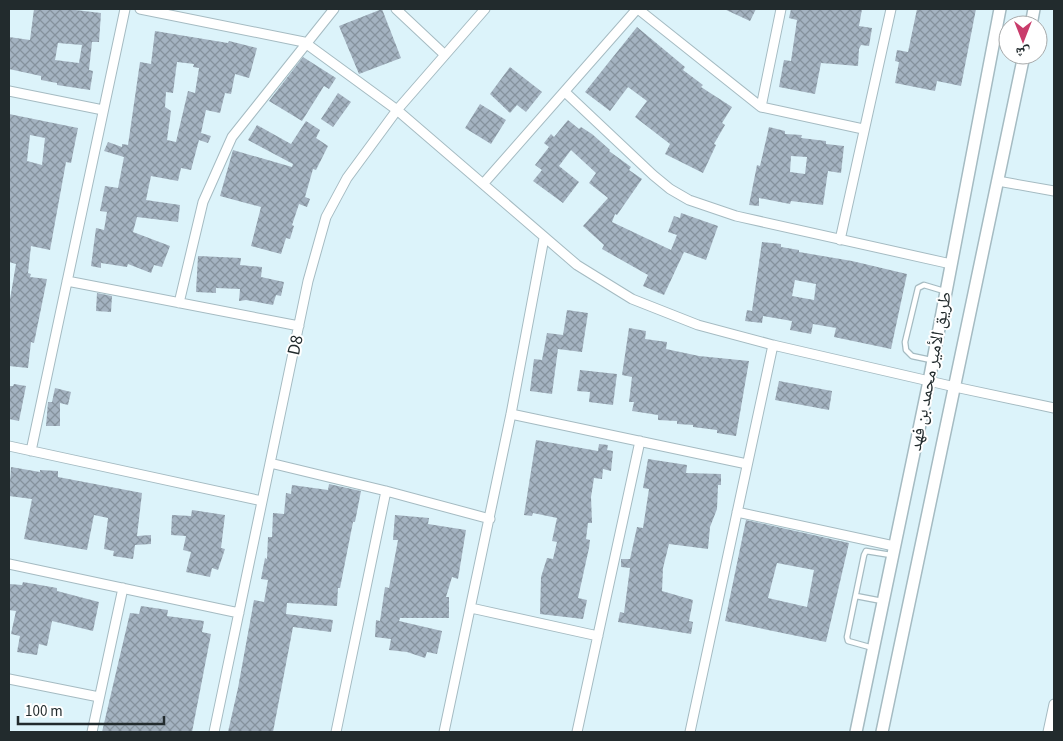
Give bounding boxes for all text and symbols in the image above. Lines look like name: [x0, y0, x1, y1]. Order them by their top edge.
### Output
north arrow: [998, 15, 1048, 65]
text: ش: [1015, 42, 1030, 62]
street label: طريق الأمير محمد بن فهد: [903, 289, 958, 453]
street label: D8: [281, 333, 310, 357]
scale bar: [18, 694, 164, 726]
text: 100 m: [25, 701, 63, 722]

